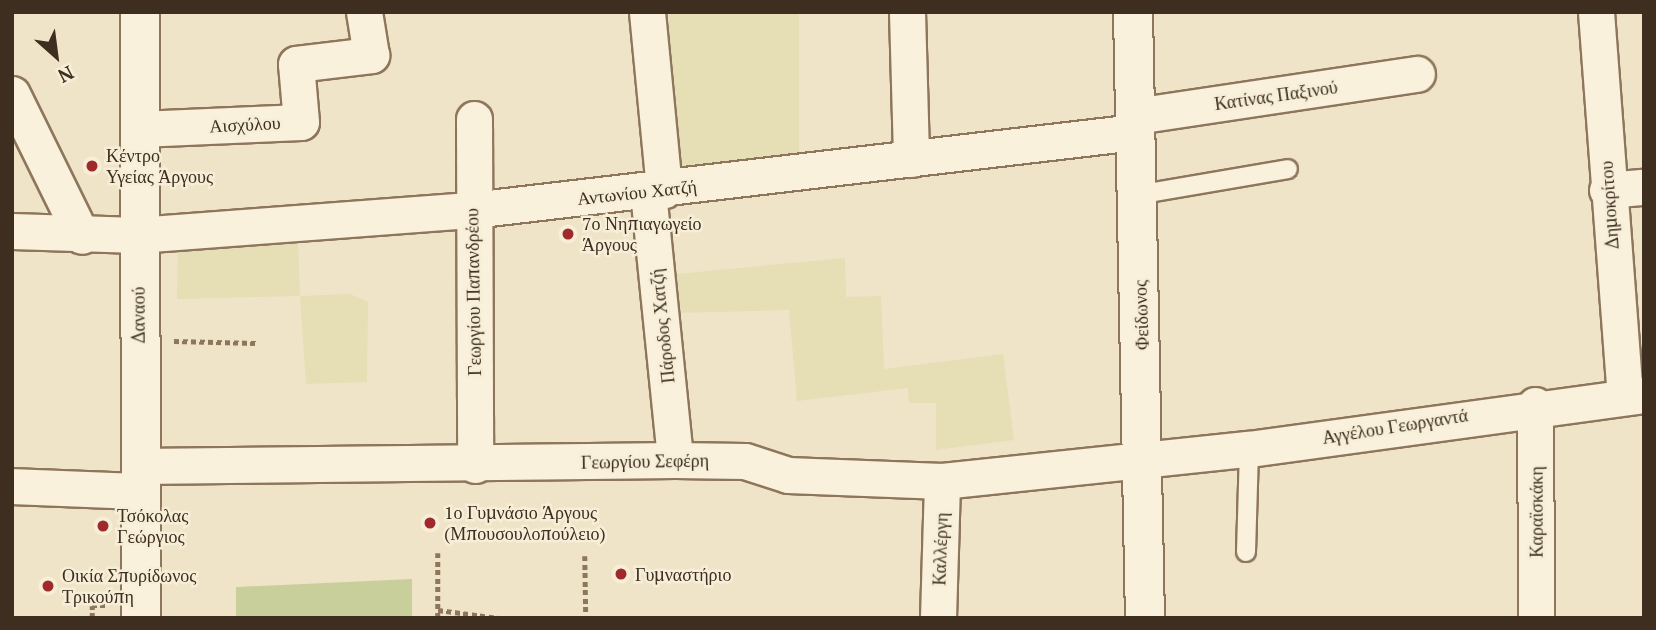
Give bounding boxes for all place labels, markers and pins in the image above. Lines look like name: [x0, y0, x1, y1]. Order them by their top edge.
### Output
place label: Κέντρο Υγείας Άργους: [106, 145, 213, 188]
marker: Κέντρο Υγείας Άργους: [84, 158, 100, 174]
place label: 7ο Νηπιαγωγείο Άργους: [582, 213, 702, 256]
marker: 7ο Νηπιαγωγείο Άργους: [560, 226, 576, 242]
place label: 1ο Γυμνάσιο Άργους (Μπουσουλοπούλειο): [444, 502, 606, 544]
place label: Τσόκολας Γεώργιος: [117, 505, 188, 548]
marker: 1ο Γυμνάσιο Άργους (Μπουσουλοπούλειο): [422, 515, 438, 531]
marker: Τσόκολας Γεώργιος: [95, 518, 111, 534]
place label: Γυμναστήριο: [635, 563, 731, 585]
place label: Οικία Σπυρίδωνος Τρικούπη: [62, 565, 196, 608]
marker: Γυμναστήριο: [613, 566, 629, 582]
marker: Οικία Σπυρίδωνος Τρικούπη: [40, 578, 56, 594]

